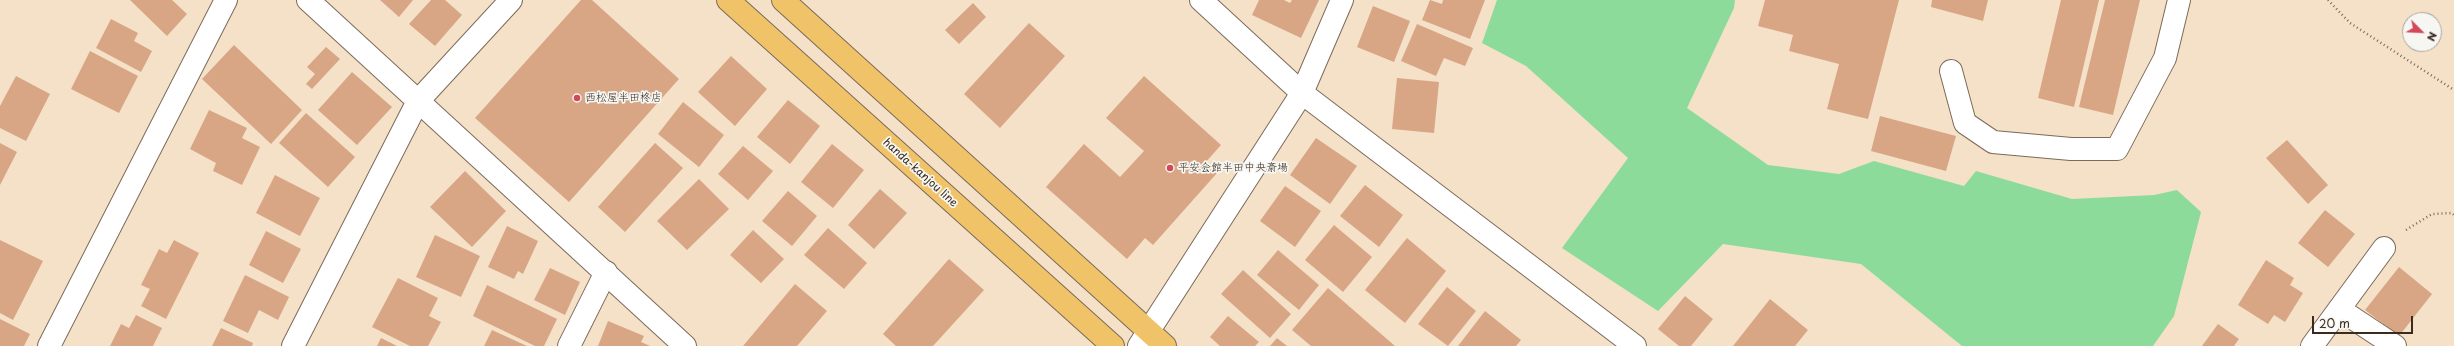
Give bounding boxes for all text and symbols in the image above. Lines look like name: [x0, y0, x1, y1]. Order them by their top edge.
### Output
north arrow: [2402, 12, 2442, 52]
text: N: [2423, 29, 2442, 44]
place label: 西松屋半田柊店: [585, 91, 662, 105]
marker: 西松屋半田柊店: [572, 93, 582, 103]
street label: handa-kanjou line: [880, 136, 960, 210]
place label: 平安会館半田中央斎場: [1178, 161, 1288, 175]
marker: 平安会館半田中央斎場: [1165, 163, 1175, 173]
scale bar: [2314, 308, 2415, 334]
text: 20 m: [2319, 314, 2350, 332]

